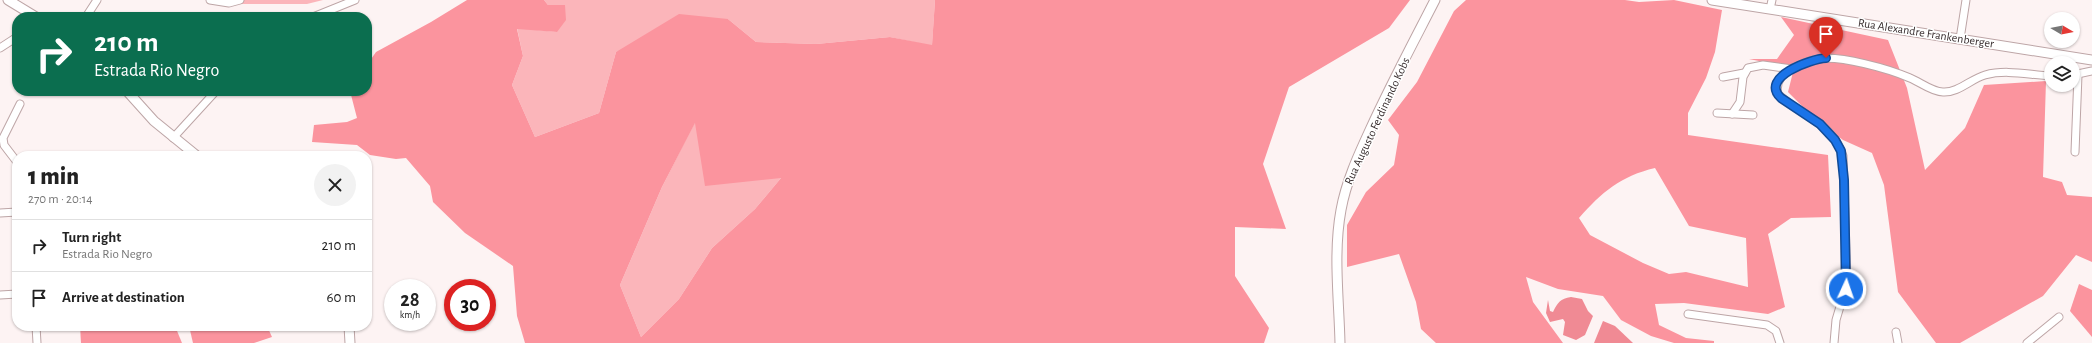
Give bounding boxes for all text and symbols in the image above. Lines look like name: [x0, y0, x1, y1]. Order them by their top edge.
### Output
north arrow: [2044, 12, 2080, 48]
map controls: [2044, 12, 2080, 92]
street label: Rua Alexandre Frankenberger: [1857, 16, 1995, 50]
pin: [1809, 17, 1843, 58]
icon: arrive: [1815, 23, 1837, 45]
icon: right: [28, 28, 80, 80]
text: 210 m: [94, 29, 159, 57]
street label: Rua Augusto Ferdinando Kobs: [1342, 56, 1412, 186]
button: layers: [2044, 56, 2080, 92]
text: Estrada Rio Negro: [94, 62, 219, 80]
button: close: [314, 164, 356, 206]
text: 1 min: [28, 165, 79, 189]
text: 270 m · 20:14: [28, 193, 93, 206]
text: Turn right: [62, 230, 121, 245]
icon: right: [28, 235, 50, 257]
text: 210 m: [322, 238, 356, 253]
text: Estrada Rio Negro: [62, 248, 152, 261]
position arrow: [1825, 268, 1867, 310]
speed limit sign: 30: [444, 279, 496, 331]
icon: arrive: [28, 287, 50, 309]
text: Arrive at destination: [62, 290, 185, 305]
text: 60 m: [327, 290, 356, 305]
text: 28: [400, 290, 420, 310]
text: km/h: [400, 310, 420, 320]

